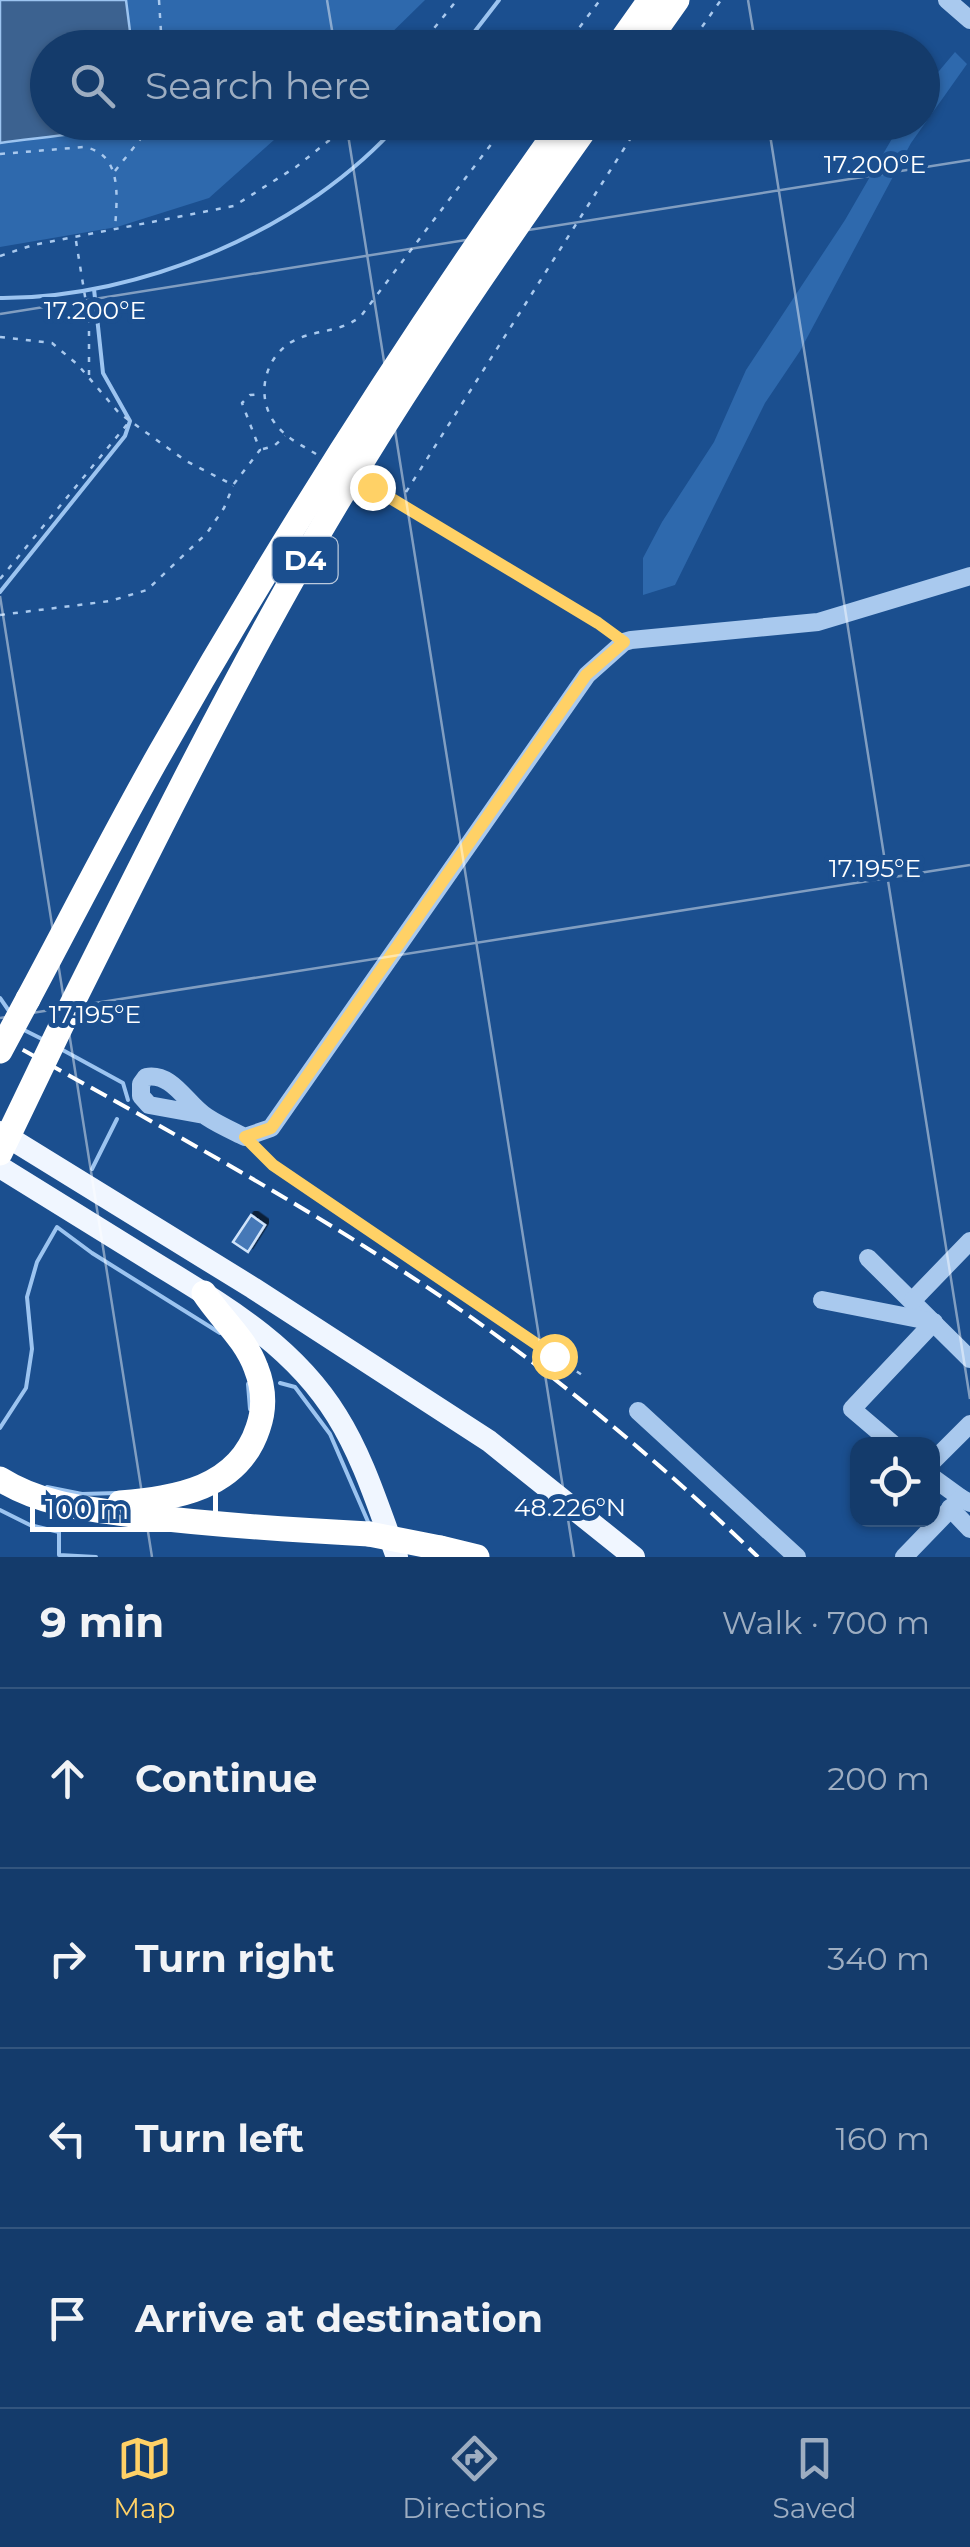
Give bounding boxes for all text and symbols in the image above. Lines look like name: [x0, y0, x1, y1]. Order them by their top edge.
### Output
search box: [30, 30, 940, 140]
icon: search: [65, 58, 120, 113]
text: Search here: [145, 62, 371, 109]
text: 17.200°E: [824, 149, 926, 179]
text: 17.200°E: [44, 295, 146, 325]
route end: [350, 465, 396, 511]
road number: D4: [272, 537, 338, 583]
text: 17.195°E: [829, 853, 921, 883]
text: 17.195°E: [49, 999, 141, 1029]
route start: [532, 1334, 578, 1380]
map controls: [850, 1437, 940, 1527]
button: locate: [850, 1437, 940, 1527]
scale bar: [30, 1487, 218, 1532]
text: 100 m: [45, 1492, 129, 1526]
text: 48.226°N: [514, 1492, 626, 1522]
text: 9 min: [40, 1596, 164, 1648]
text: Walk · 700 m: [722, 1603, 930, 1642]
icon: ahead: [40, 1751, 95, 1806]
text: Continue: [135, 1755, 317, 1802]
text: 200 m: [827, 1759, 930, 1798]
icon: right: [40, 1931, 95, 1986]
text: Turn right: [135, 1935, 334, 1982]
text: 340 m: [827, 1939, 930, 1978]
icon: left: [40, 2111, 95, 2166]
text: Turn left: [135, 2115, 304, 2162]
text: 160 m: [835, 2119, 930, 2158]
icon: arrive: [40, 2291, 95, 2346]
text: Arrive at destination: [135, 2295, 543, 2342]
tab: Map: [113, 2431, 176, 2525]
tab: Directions: [402, 2431, 546, 2525]
tab: Saved: [772, 2431, 857, 2525]

